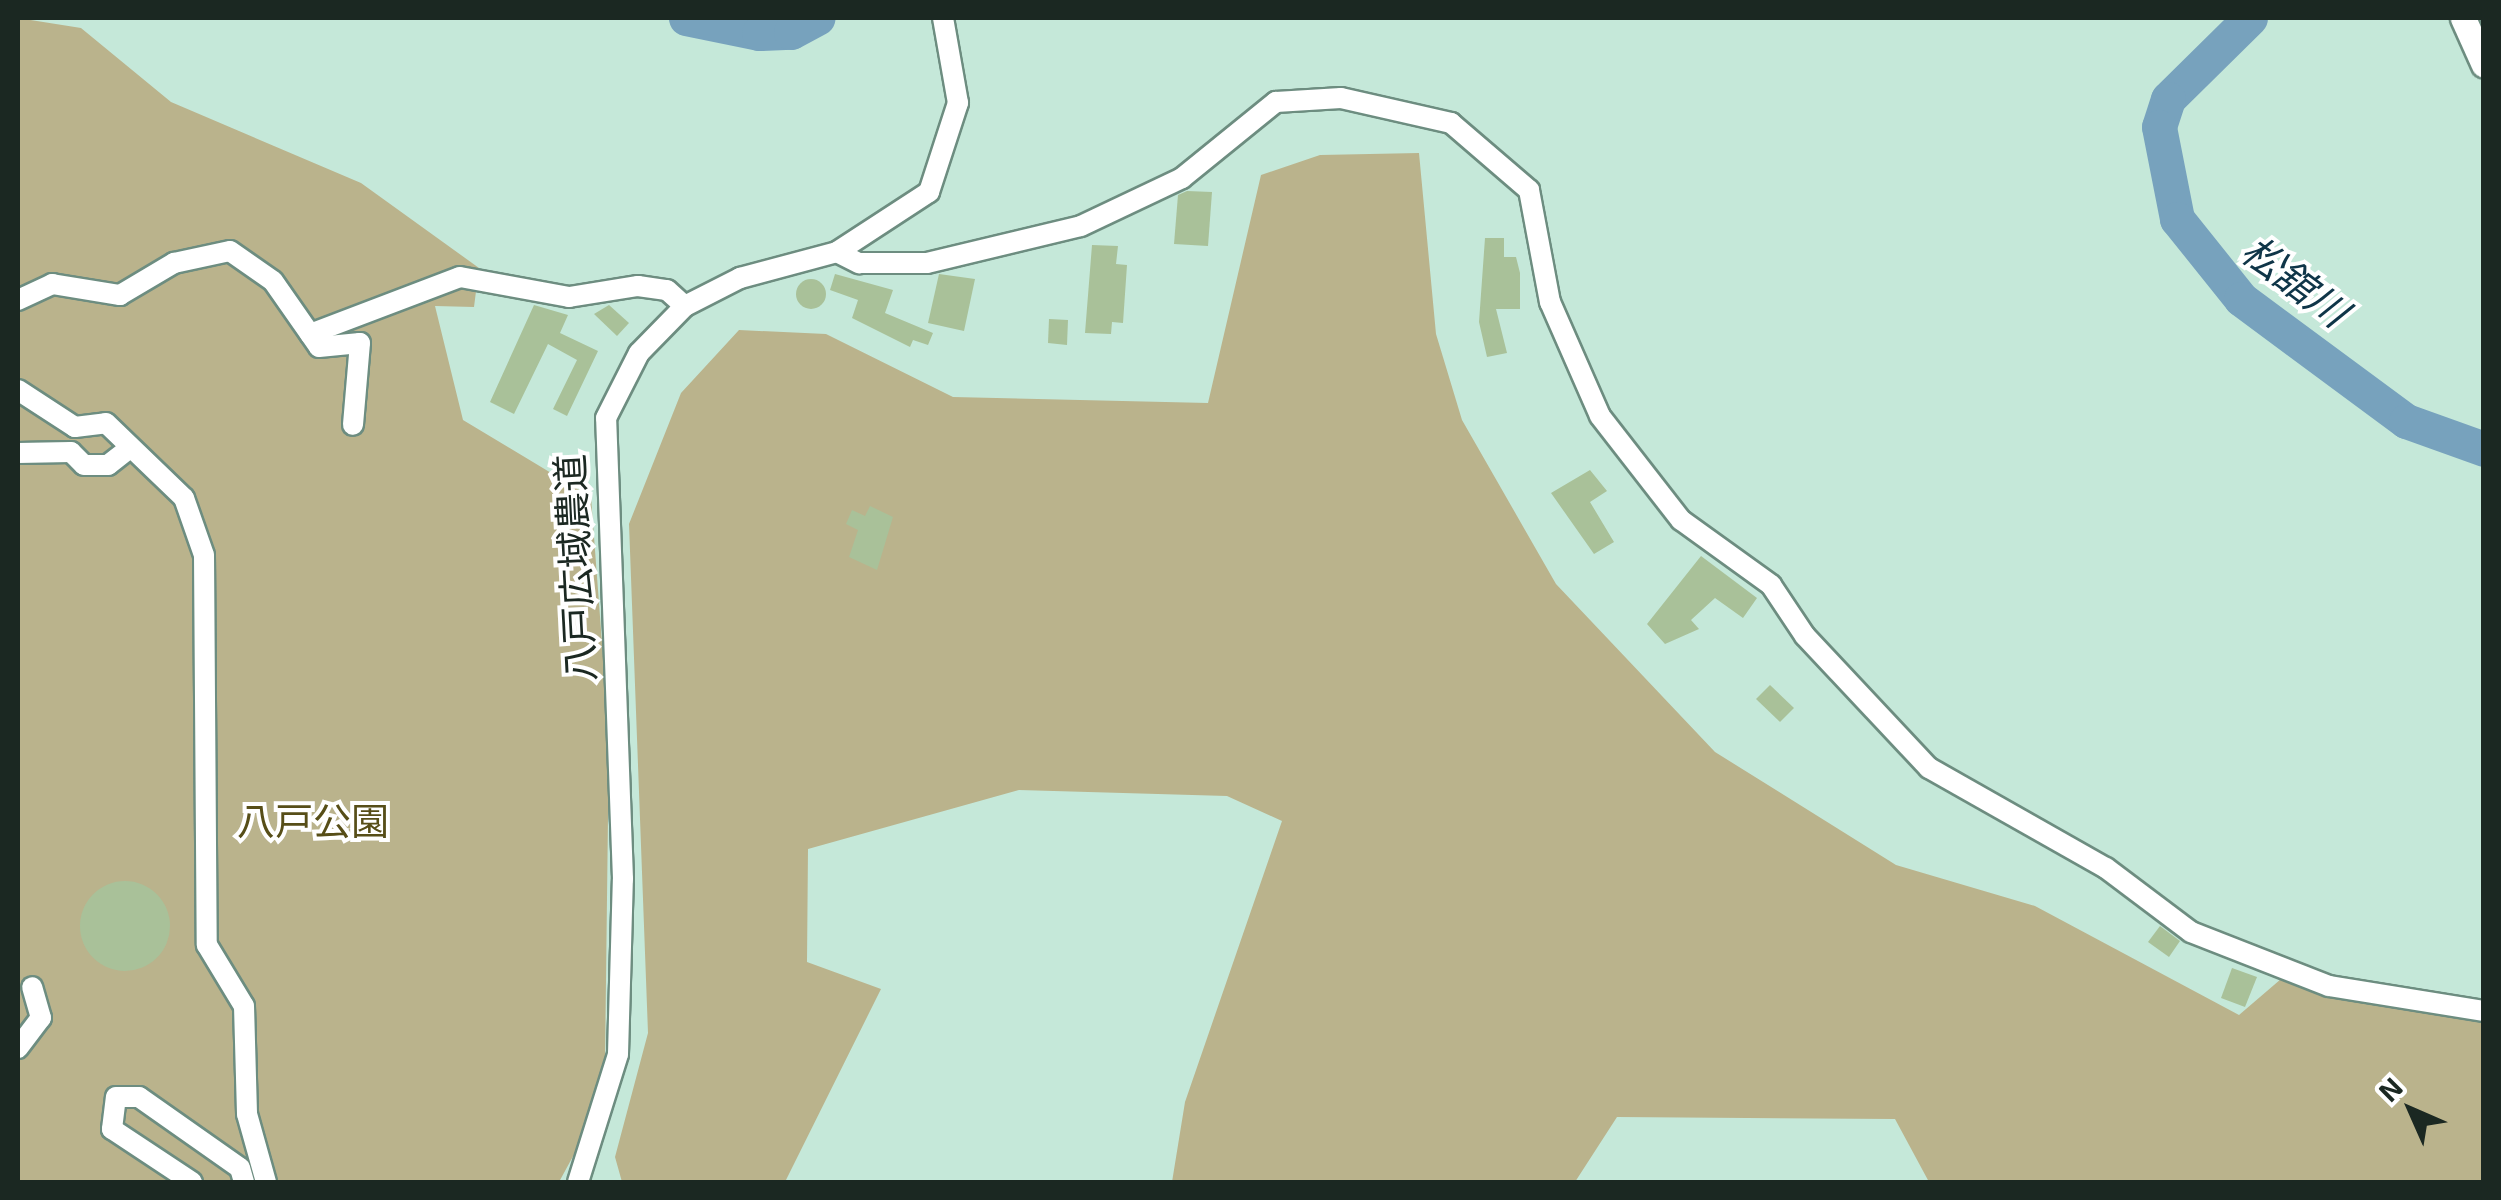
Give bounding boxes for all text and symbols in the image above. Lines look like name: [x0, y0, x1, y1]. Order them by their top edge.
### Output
water label: 松舘川: [2234, 225, 2358, 335]
street label: 八戸広域農道: [546, 453, 604, 683]
park label: 八戸公園: [237, 798, 389, 844]
north arrow: [2361, 1060, 2461, 1160]
text: N: [2371, 1070, 2409, 1108]

